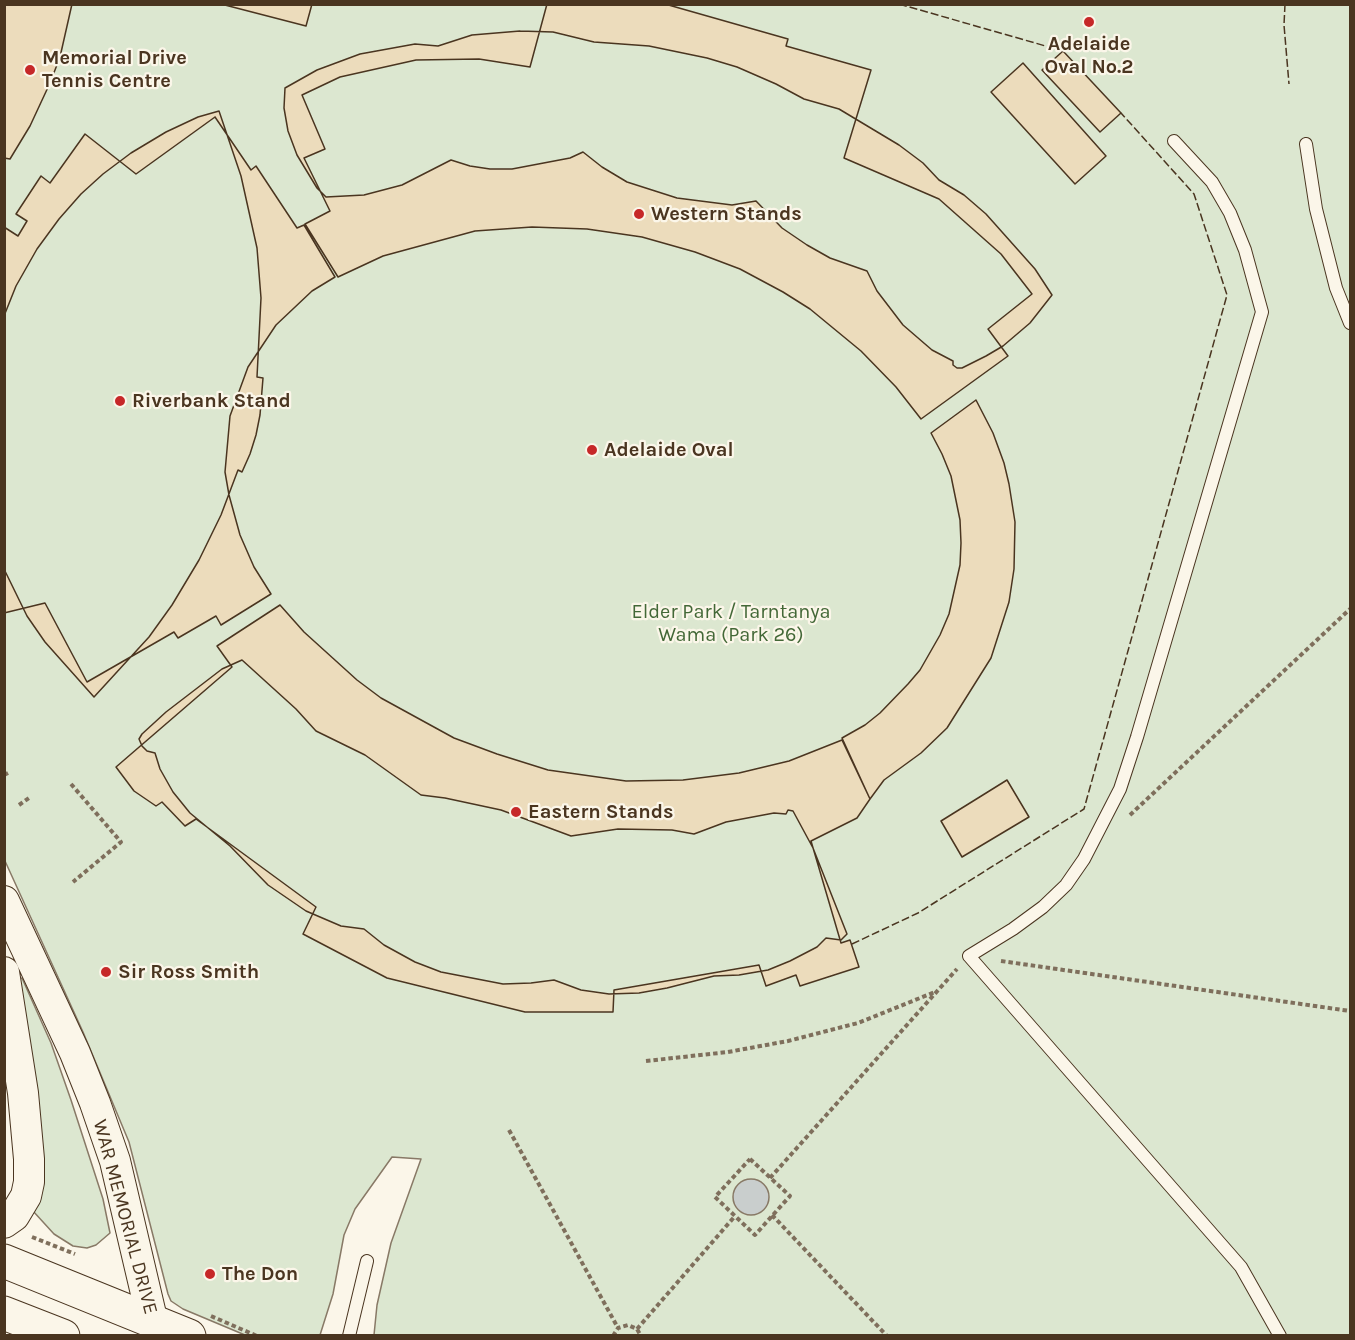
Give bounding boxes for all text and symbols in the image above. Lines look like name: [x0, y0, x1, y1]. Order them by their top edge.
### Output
marker: Adelaide Oval No.2: [1082, 15, 1096, 29]
place label: Adelaide Oval No.2: [1045, 32, 1133, 79]
place label: Memorial Drive Tennis Centre: [42, 46, 187, 93]
marker: Memorial Drive Tennis Centre: [23, 63, 37, 77]
place label: Western Stands: [651, 202, 802, 226]
marker: Western Stands: [632, 207, 646, 221]
place label: Riverbank Stand: [132, 389, 291, 413]
marker: Riverbank Stand: [113, 394, 127, 408]
place label: Adelaide Oval: [604, 438, 733, 462]
marker: Adelaide Oval: [585, 443, 599, 457]
park label: Elder Park / Tarntanya Wama (Park 26): [631, 600, 831, 647]
place label: Eastern Stands: [528, 800, 673, 824]
marker: Eastern Stands: [509, 805, 523, 819]
place label: Sir Ross Smith: [118, 960, 259, 984]
marker: Sir Ross Smith: [99, 965, 113, 979]
street label: WAR MEMORIAL DRIVE: [87, 1117, 163, 1317]
place label: The Don: [222, 1262, 298, 1286]
marker: The Don: [203, 1267, 217, 1281]

